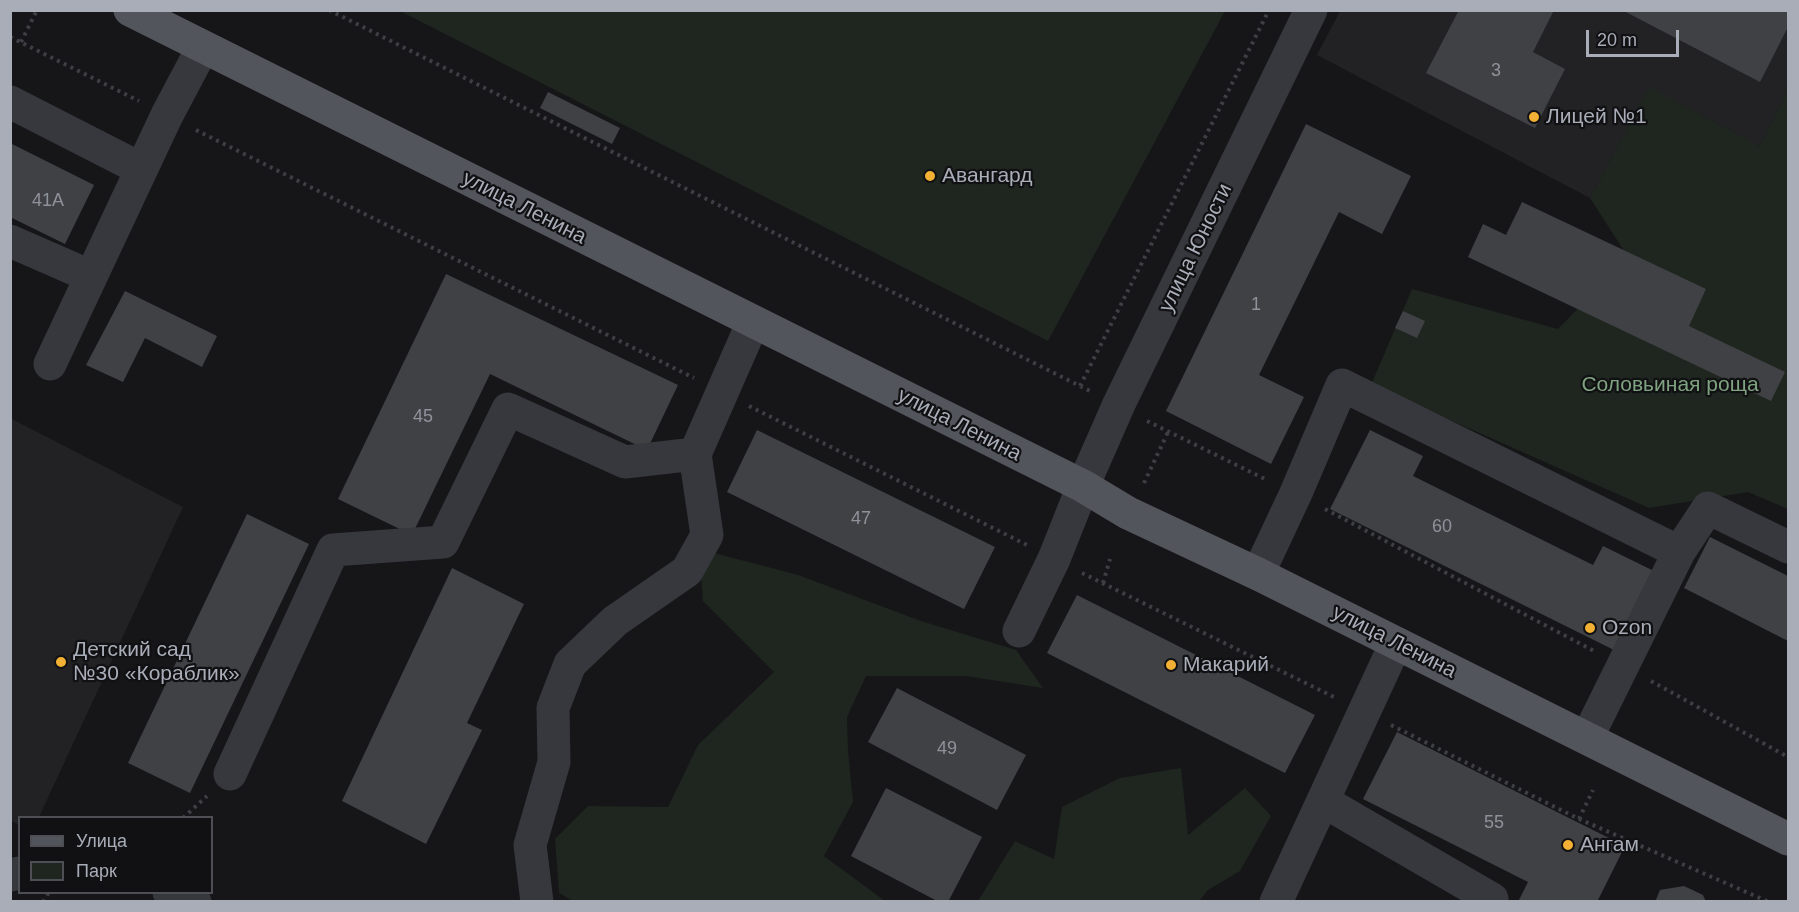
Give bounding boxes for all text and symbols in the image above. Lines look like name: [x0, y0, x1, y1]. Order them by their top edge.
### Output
scale bar: [1589, 18, 1682, 56]
text: 20 m: [1597, 30, 1637, 50]
house number: 3: [1491, 60, 1501, 82]
place label: Лицей №1: [1546, 104, 1647, 130]
marker: Лицей №1: [1527, 110, 1541, 124]
place label: Авангард: [942, 163, 1033, 189]
street label: улица Ленина: [458, 166, 590, 250]
marker: Авангард: [923, 169, 937, 183]
street label: улица Юности: [1154, 180, 1238, 316]
house number: 41А: [32, 190, 64, 212]
house number: 1: [1251, 294, 1261, 316]
park label: Соловьиная роща: [1581, 372, 1759, 398]
street label: улица Ленина: [893, 383, 1025, 467]
house number: 45: [413, 406, 433, 428]
house number: 47: [851, 508, 871, 530]
house number: 60: [1432, 516, 1452, 538]
street label: улица Ленина: [1328, 600, 1460, 684]
place label: Ozon: [1602, 615, 1652, 641]
marker: Ozon: [1583, 621, 1597, 635]
place label: Детский сад №30 «Кораблик»: [73, 637, 240, 687]
place label: Макарий: [1183, 652, 1269, 678]
marker: Детский сад №30 «Кораблик»: [54, 655, 68, 669]
marker: Макарий: [1164, 658, 1178, 672]
house number: 49: [937, 738, 957, 760]
house number: 55: [1484, 812, 1504, 834]
legend: [18, 816, 213, 894]
text: Улица: [76, 831, 127, 851]
place label: Ангам: [1580, 832, 1639, 858]
marker: Ангам: [1561, 838, 1575, 852]
text: Парк: [76, 861, 117, 881]

